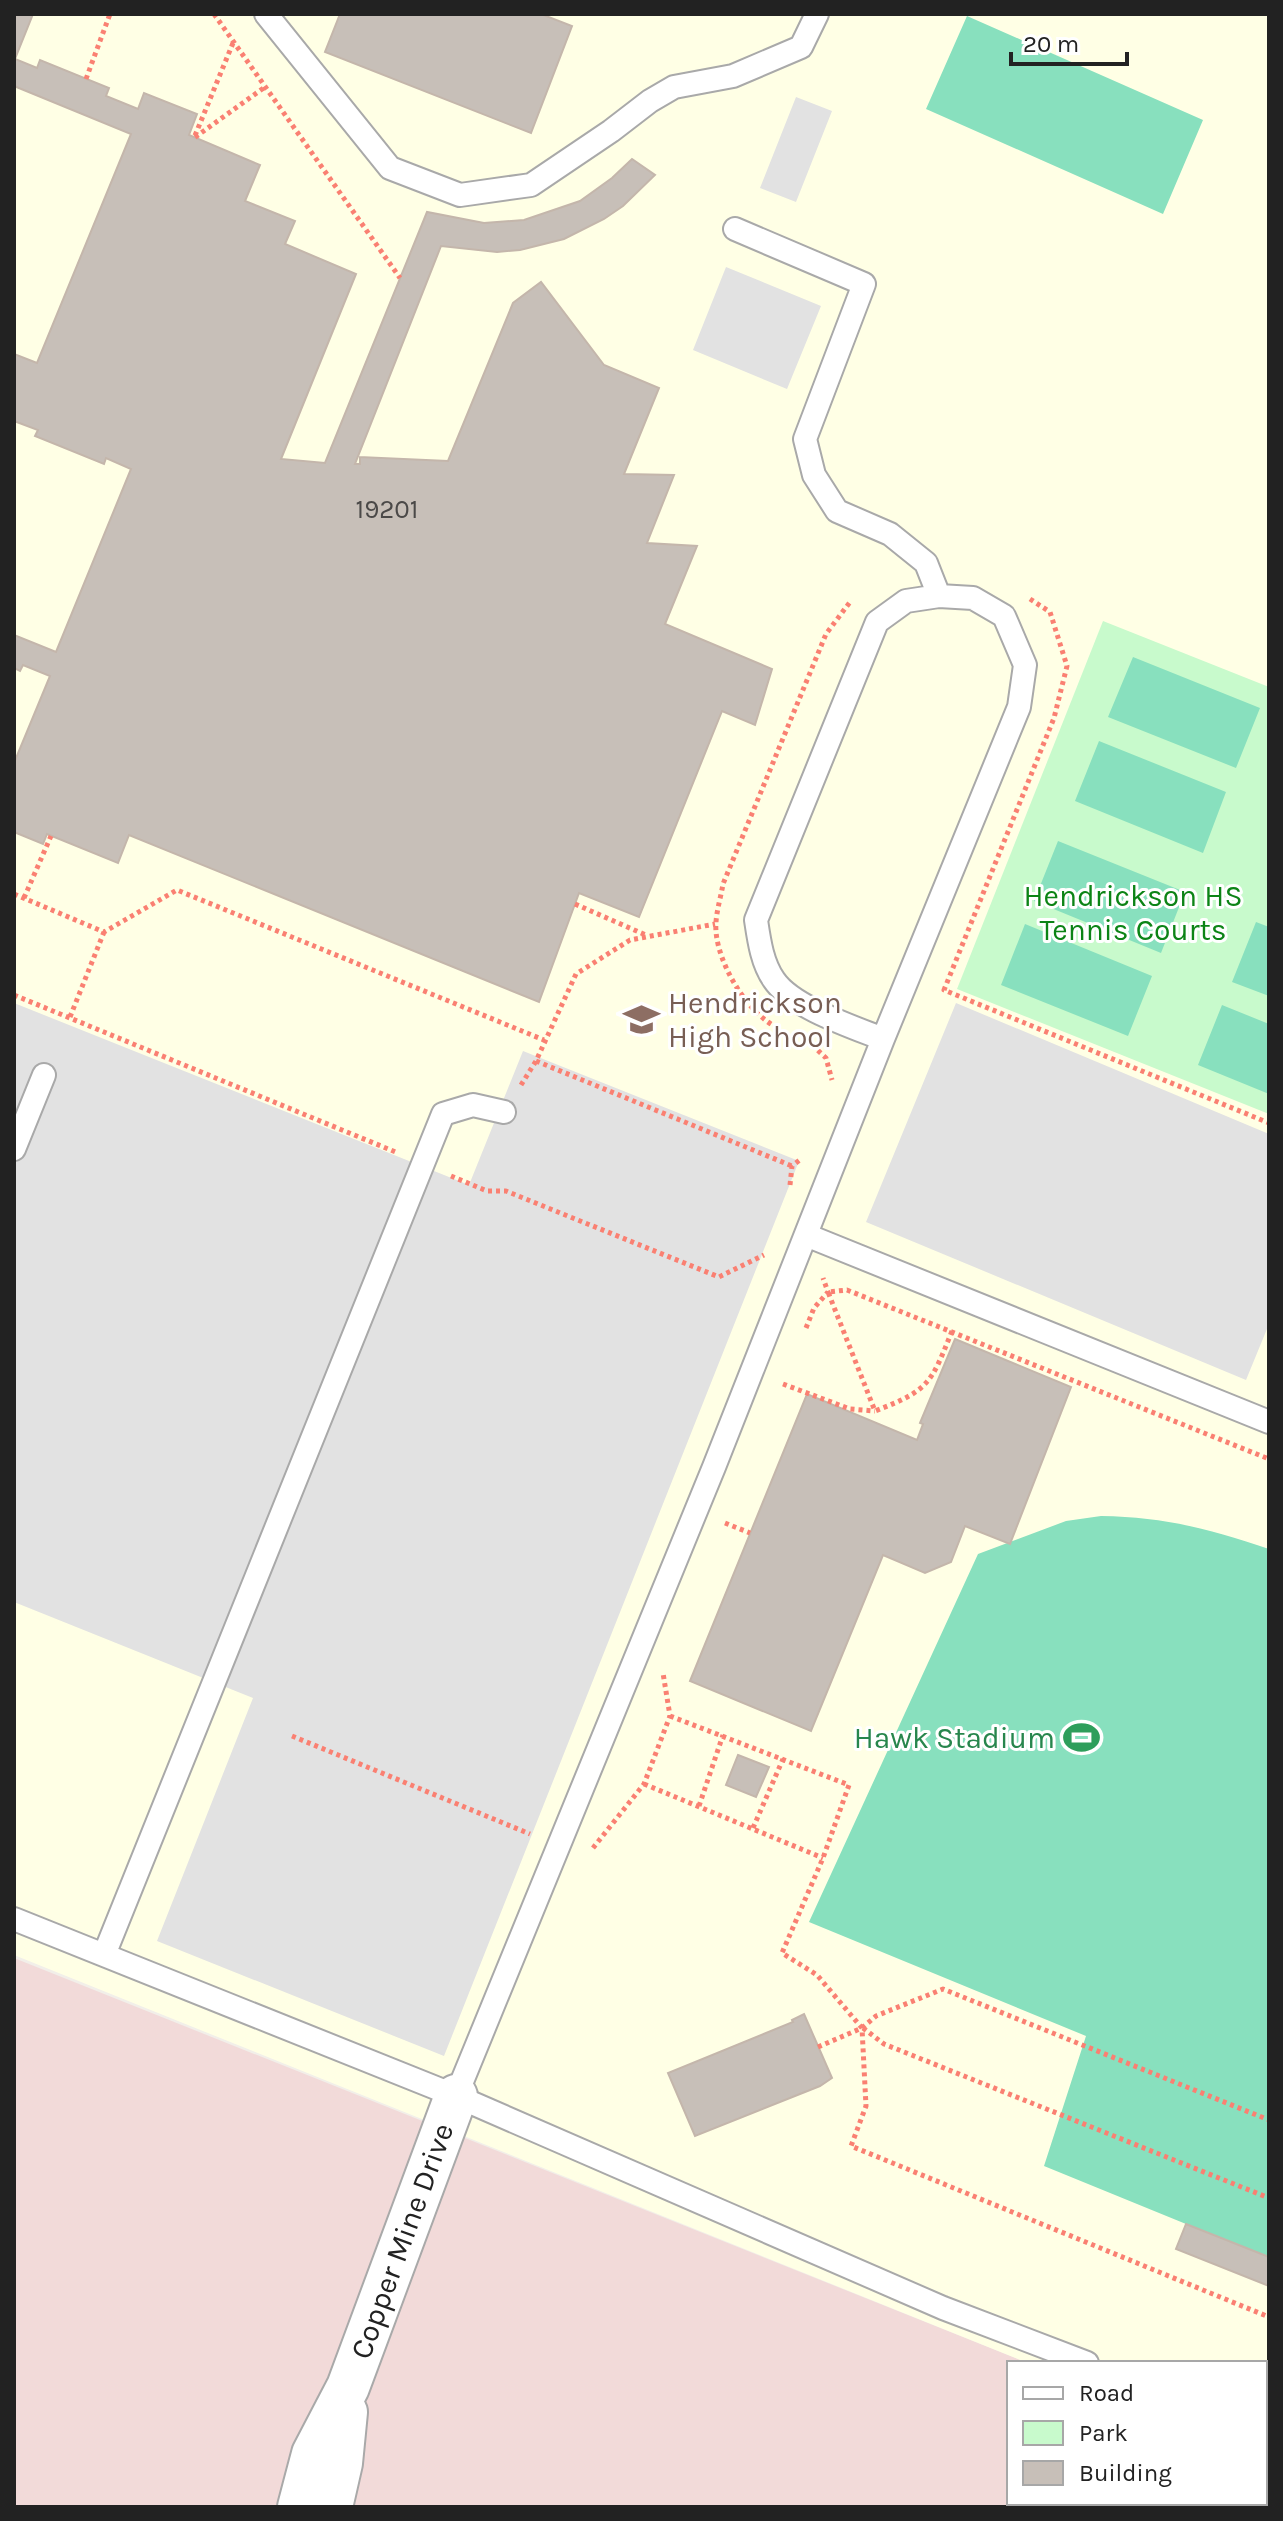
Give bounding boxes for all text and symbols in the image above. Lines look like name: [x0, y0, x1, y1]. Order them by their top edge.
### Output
scale bar: [1011, 16, 1127, 66]
text: 20 m: [1023, 30, 1079, 58]
house number: 19201: [356, 494, 418, 525]
park label: Hendrickson HS Tennis Courts: [1023, 878, 1243, 948]
place label: Hendrickson High School: [668, 985, 842, 1055]
school or university icon: Hendrickson High School: [623, 1001, 661, 1039]
sports icon: Hawk Stadium: [1062, 1719, 1100, 1757]
place label: Hawk Stadium: [854, 1720, 1055, 1756]
street label: Copper Mine Drive: [343, 2118, 461, 2364]
legend: [1007, 2361, 1267, 2505]
text: Road: [1079, 2379, 1134, 2407]
text: Park: [1079, 2419, 1128, 2447]
text: Building: [1079, 2459, 1172, 2487]

